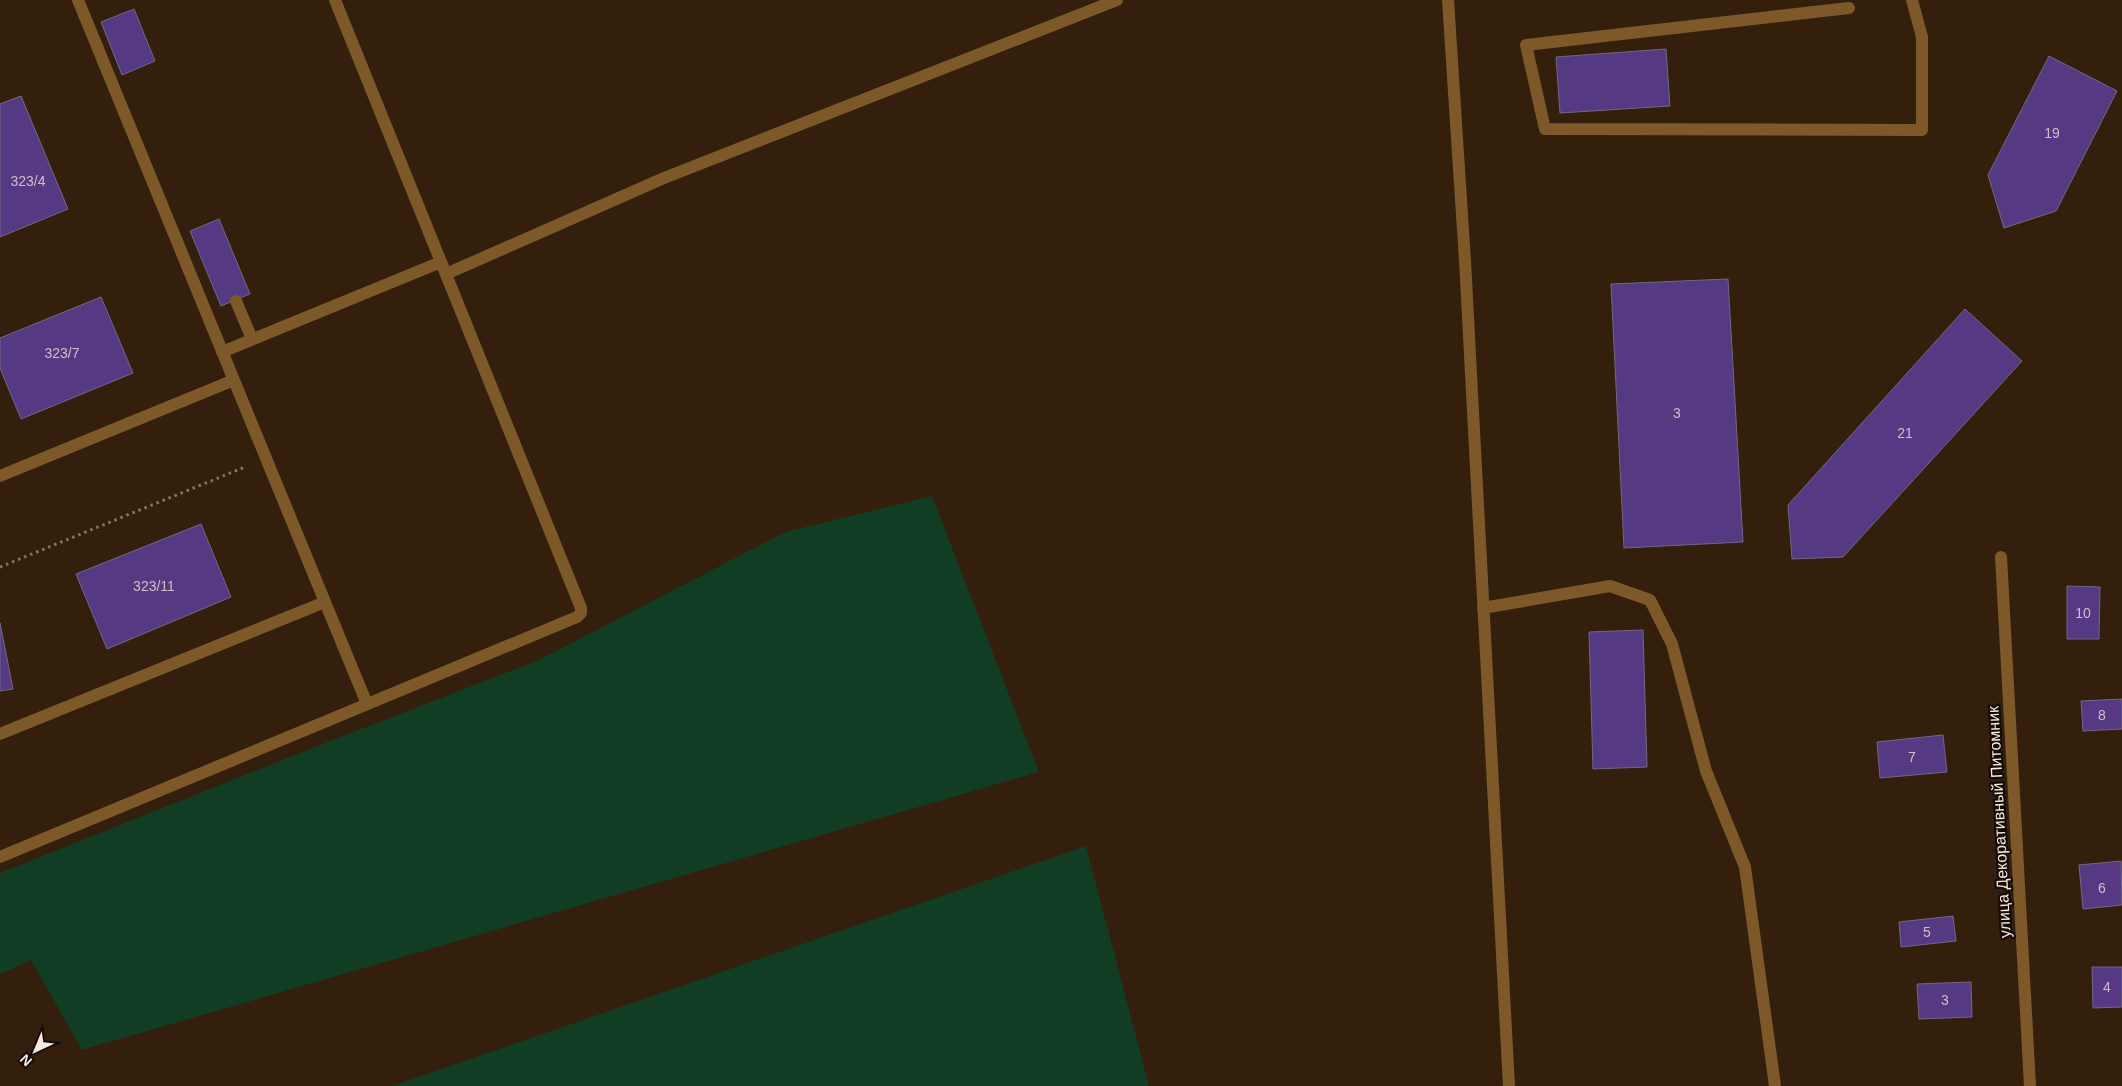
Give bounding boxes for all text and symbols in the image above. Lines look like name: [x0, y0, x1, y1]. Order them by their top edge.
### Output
house number: 19: [2044, 125, 2060, 141]
house number: 323/4: [10, 173, 46, 189]
house number: 323/7: [44, 345, 80, 361]
house number: 3: [1673, 405, 1681, 421]
house number: 21: [1897, 425, 1913, 441]
house number: 323/11: [133, 578, 175, 594]
house number: 10: [2075, 605, 2091, 621]
street label: улица Декоративный Питомник: [1984, 705, 2014, 939]
house number: 8: [2098, 707, 2106, 723]
house number: 7: [1908, 749, 1916, 765]
house number: 6: [2098, 880, 2106, 896]
house number: 5: [1923, 924, 1931, 940]
house number: 4: [2103, 979, 2111, 995]
house number: 3: [1941, 992, 1949, 1008]
north arrow: [10, 1026, 60, 1076]
text: N: [17, 1051, 35, 1070]

